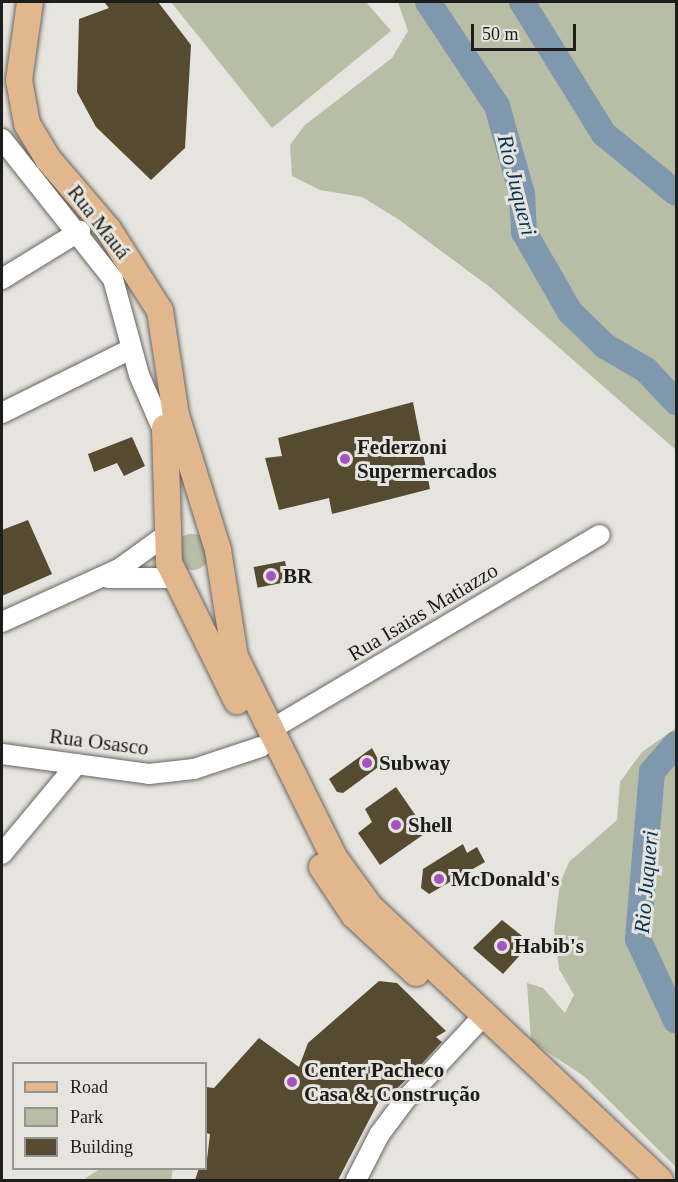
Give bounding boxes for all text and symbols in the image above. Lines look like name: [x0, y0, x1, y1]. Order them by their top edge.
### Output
scale bar: [474, 12, 579, 50]
text: 50 m: [482, 24, 519, 44]
water label: Rio Juqueri: [492, 132, 542, 238]
street label: Rua Mauá: [62, 180, 136, 264]
place label: Federzoni Supermercados: [357, 434, 497, 484]
marker: Federzoni Supermercados: [338, 452, 352, 466]
street label: Rua Isaias Matiazzo: [344, 557, 502, 667]
place label: BR: [283, 563, 312, 589]
marker: BR: [264, 569, 278, 583]
street label: Rua Osasco: [48, 723, 150, 761]
place label: Subway: [379, 750, 450, 776]
marker: Subway: [360, 756, 374, 770]
place label: Shell: [408, 812, 452, 838]
marker: Shell: [389, 818, 403, 832]
water label: Rio Juqueri: [628, 829, 664, 935]
place label: McDonald's: [451, 866, 560, 892]
marker: McDonald's: [432, 872, 446, 886]
place label: Habib's: [514, 933, 584, 959]
marker: Habib's: [495, 939, 509, 953]
place label: Center Pacheco Casa & Construção: [304, 1057, 480, 1107]
legend: [12, 1062, 207, 1170]
marker: Center Pacheco Casa & Construção: [285, 1075, 299, 1089]
text: Road: [70, 1077, 108, 1097]
text: Park: [70, 1107, 103, 1127]
text: Building: [70, 1137, 133, 1157]

